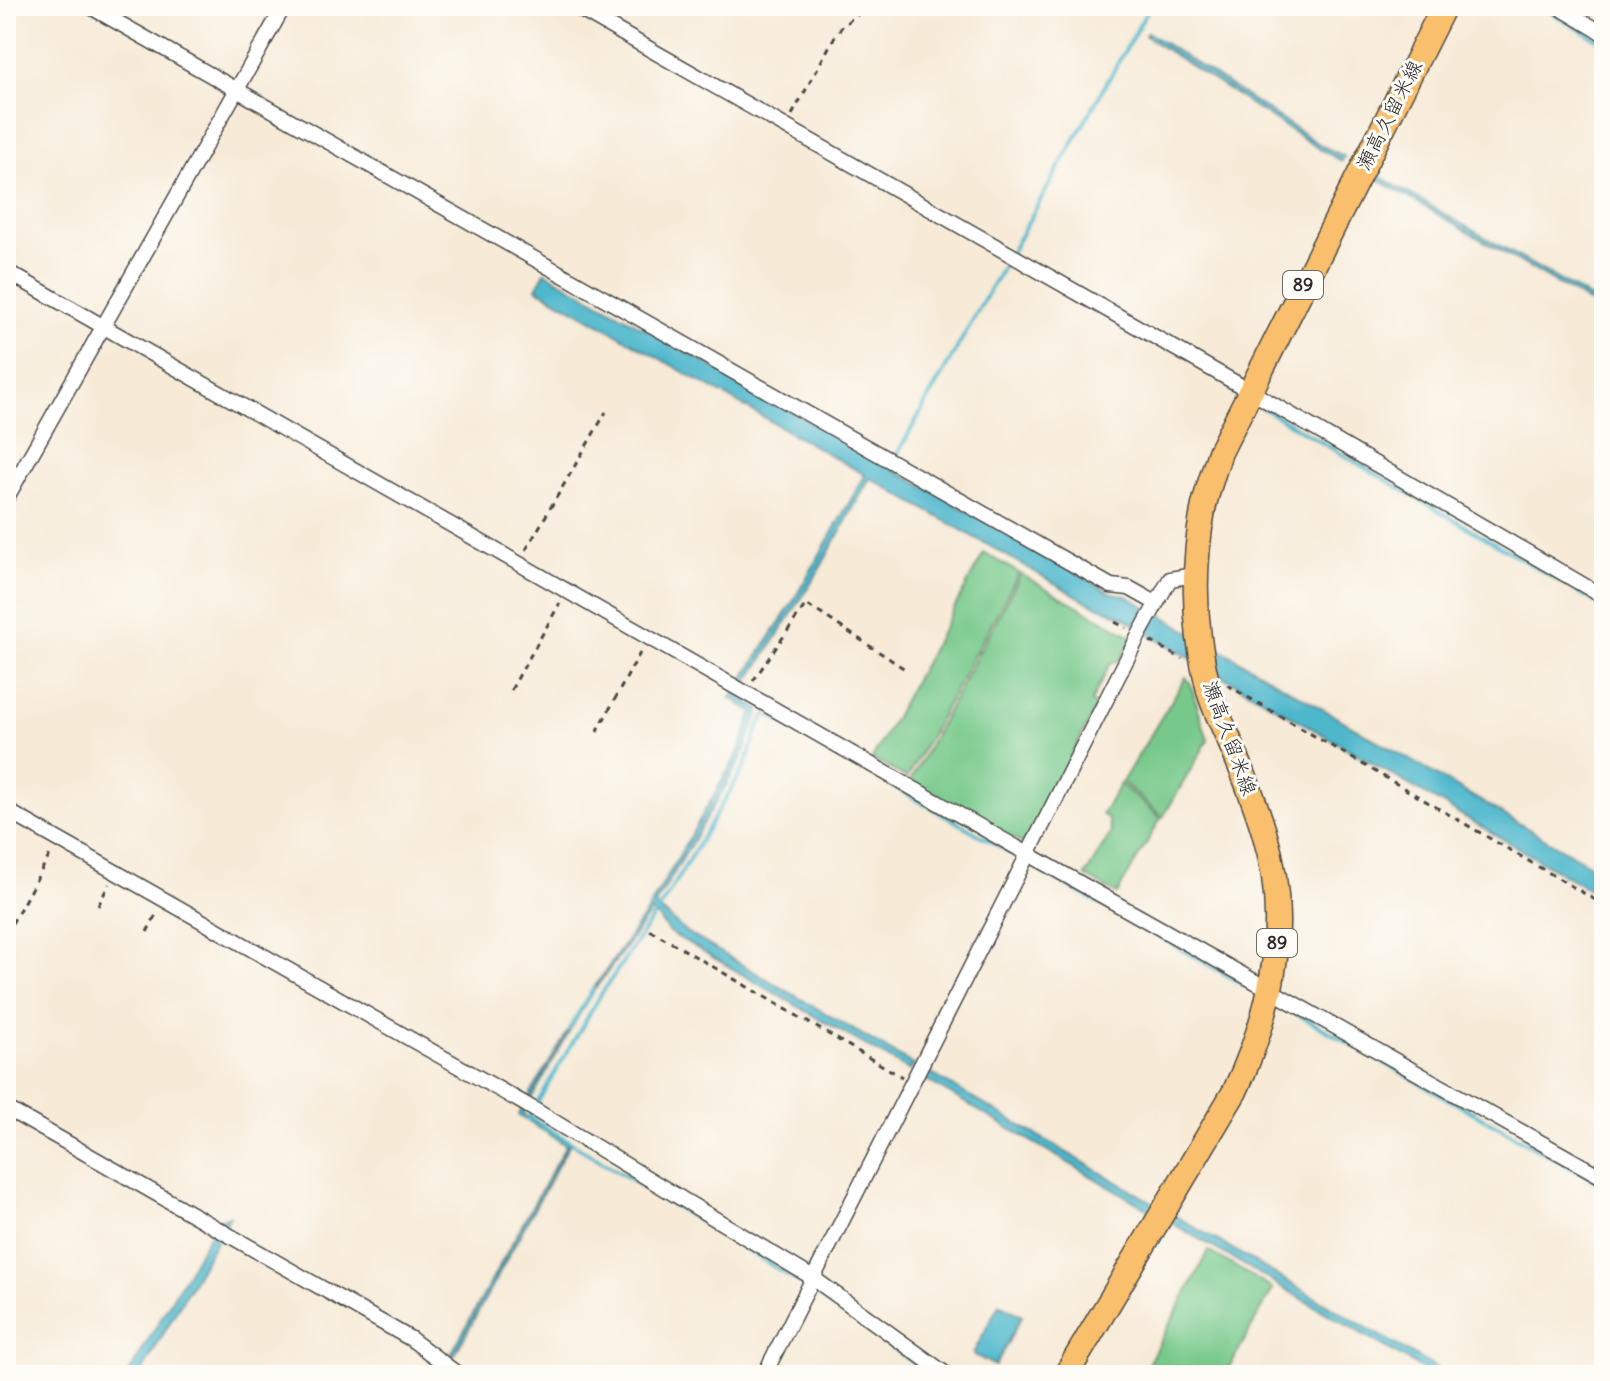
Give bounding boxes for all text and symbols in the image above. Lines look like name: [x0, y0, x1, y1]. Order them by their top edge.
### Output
street label: 瀬高久留米線: [1350, 56, 1427, 174]
road number: 89: [1283, 271, 1323, 299]
street label: 瀬高久留米線: [1198, 677, 1263, 798]
road number: 89: [1257, 929, 1297, 957]

